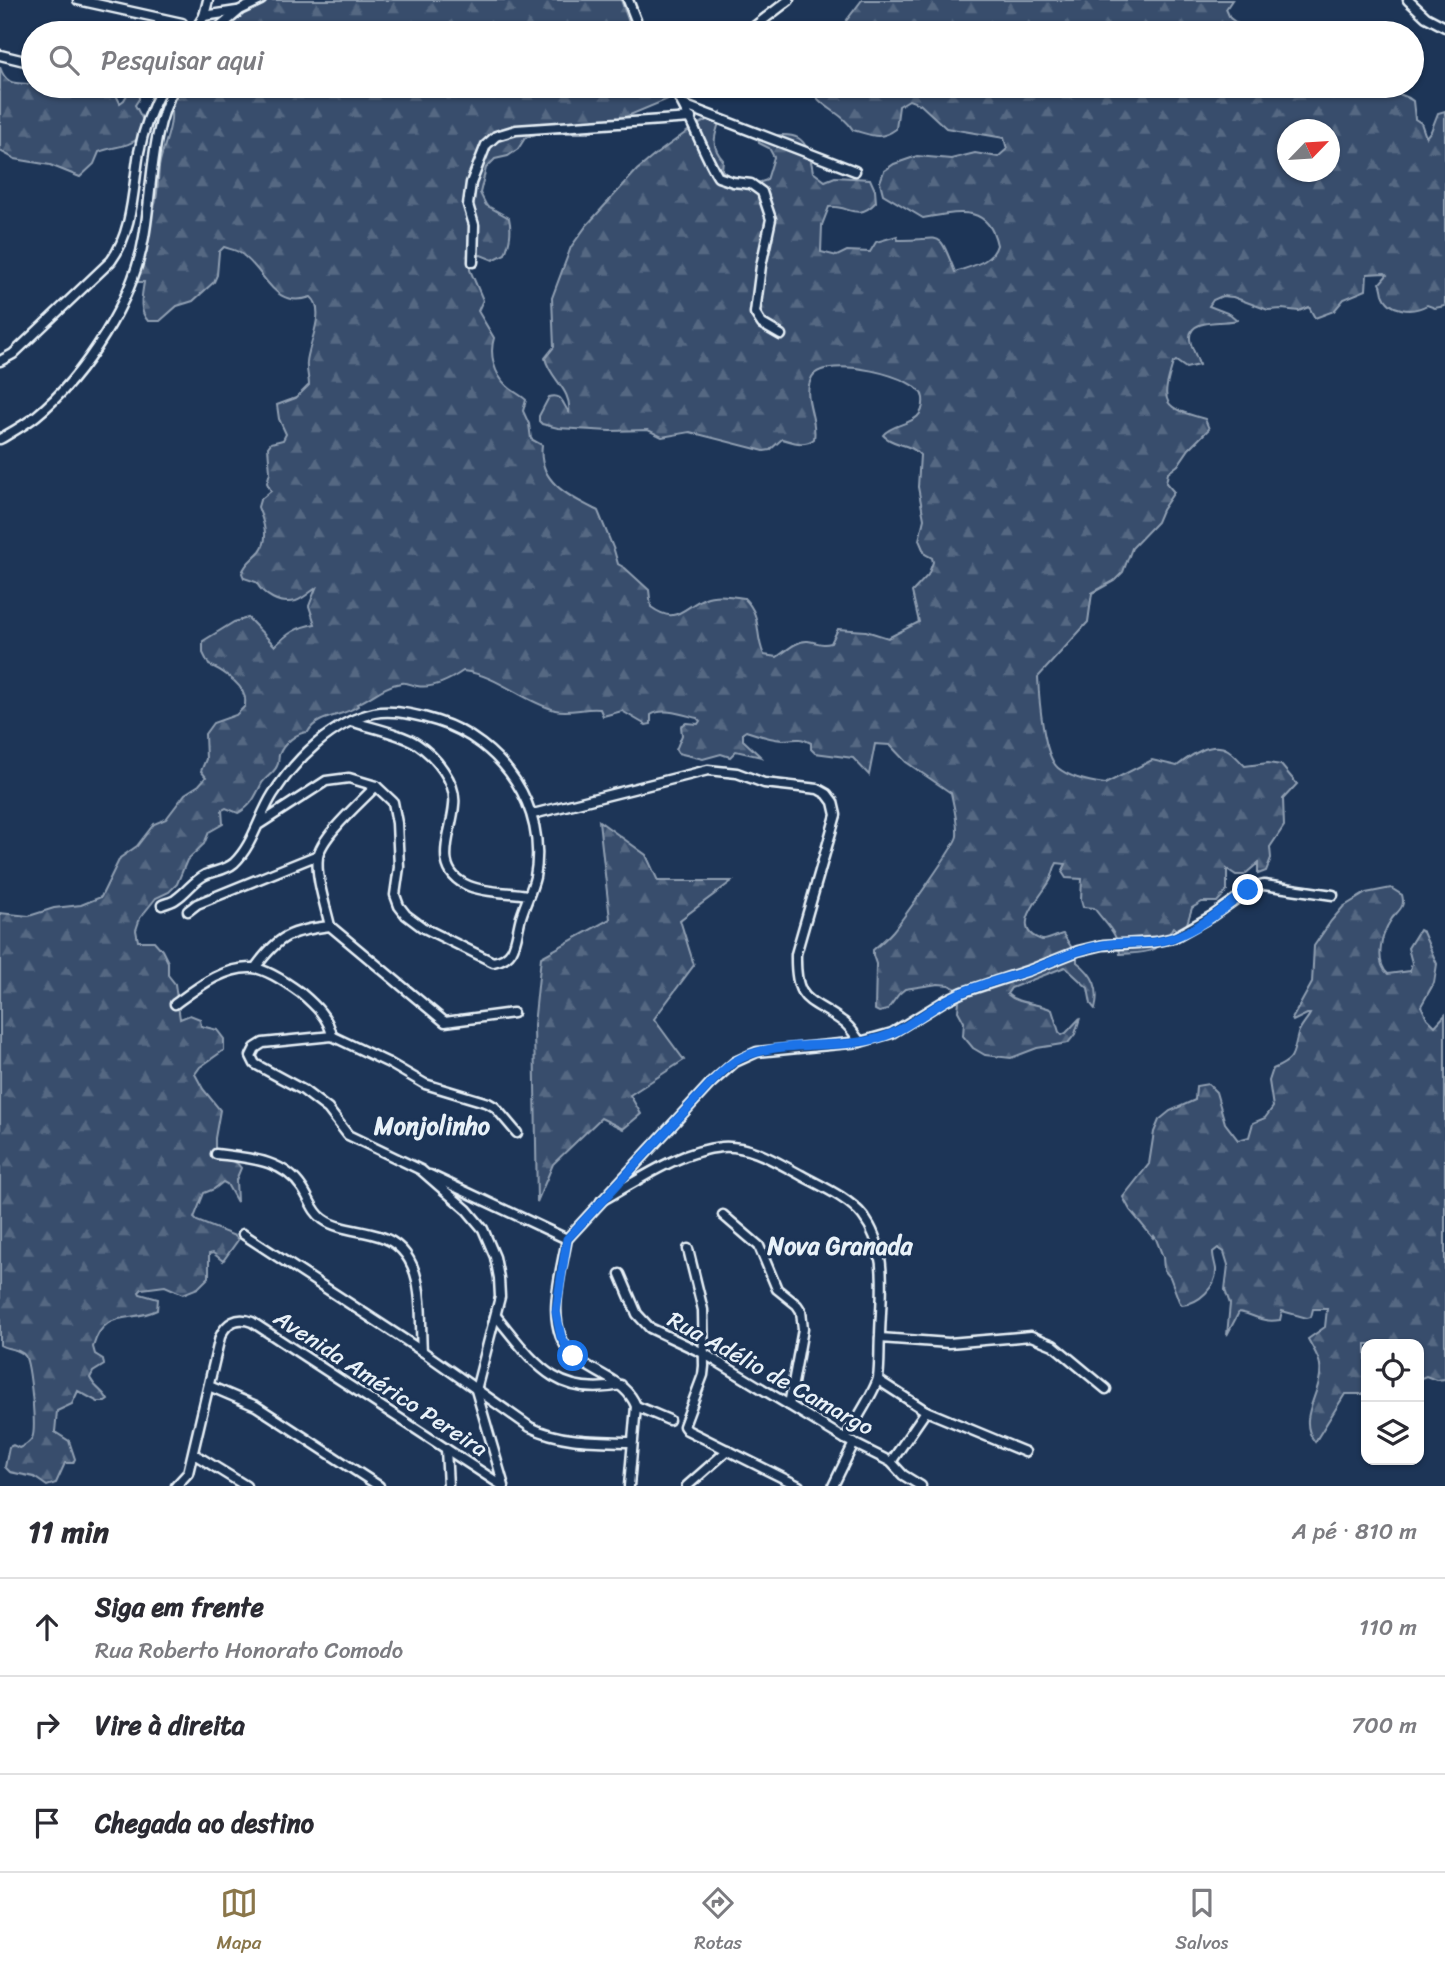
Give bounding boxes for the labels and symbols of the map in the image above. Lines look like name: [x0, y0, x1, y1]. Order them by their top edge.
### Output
north arrow: [1277, 119, 1340, 182]
route end: [1232, 874, 1263, 905]
district label: Monjolinho: [373, 1105, 491, 1147]
district label: Nova Granada: [767, 1225, 913, 1267]
street label: Avenida Américo Pereira: [264, 1298, 497, 1469]
street label: Rua Adélio de Camargo: [660, 1299, 882, 1448]
route start: [557, 1340, 588, 1371]

